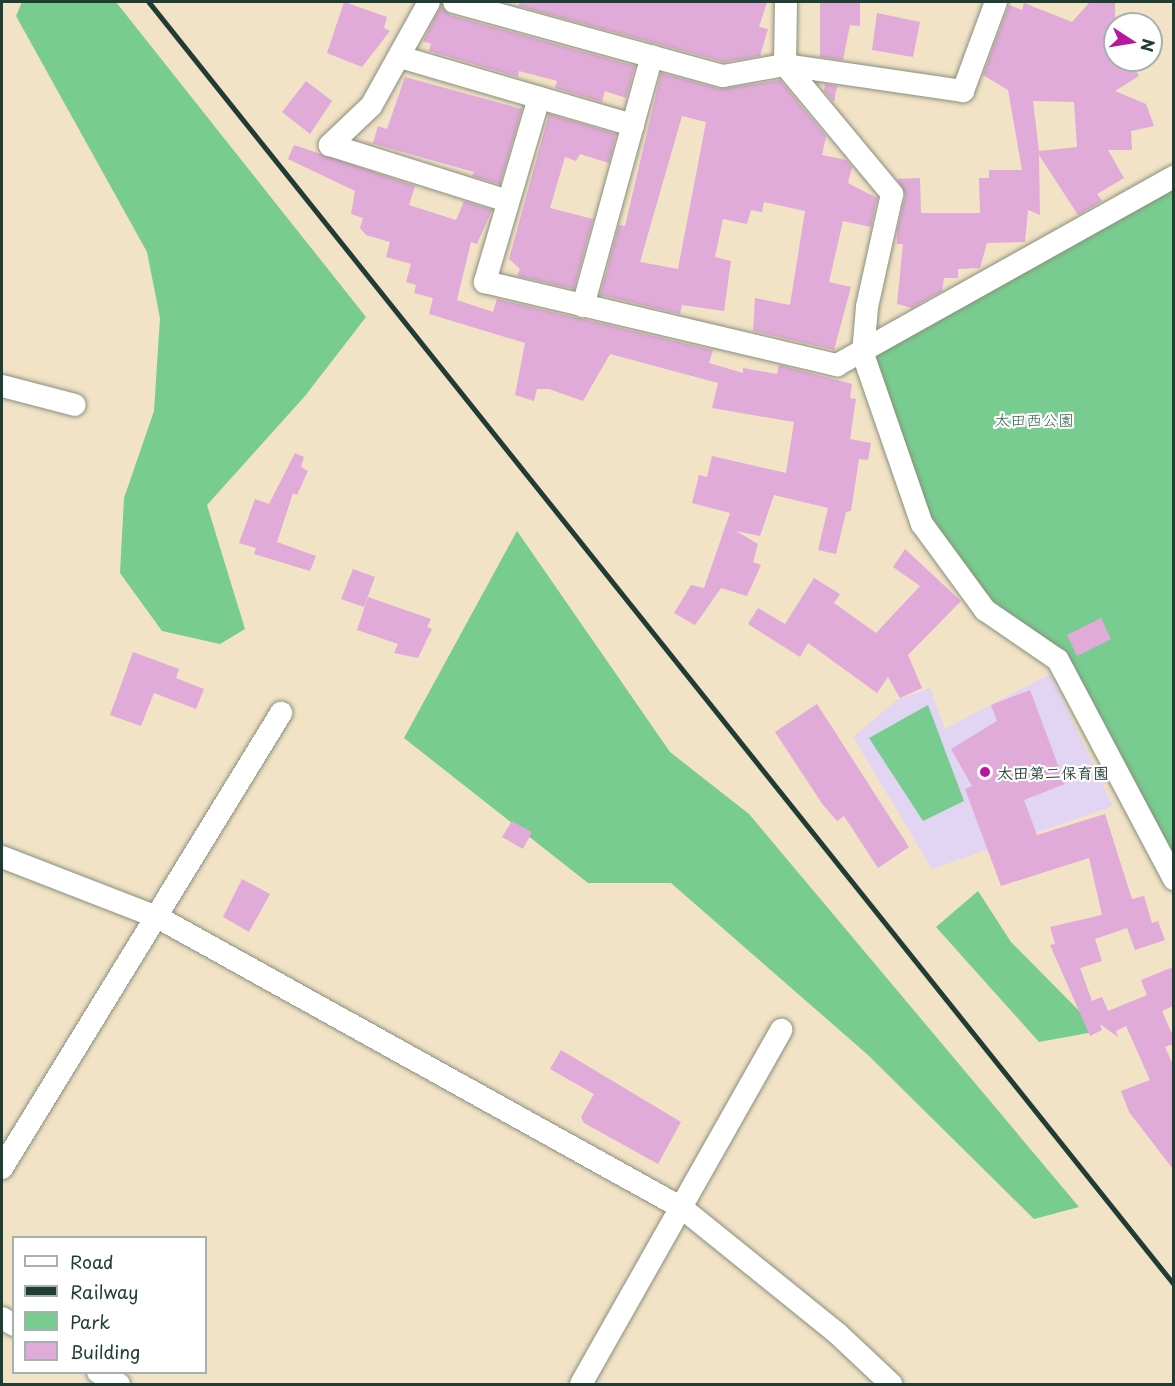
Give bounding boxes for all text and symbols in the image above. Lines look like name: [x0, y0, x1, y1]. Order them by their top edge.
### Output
north arrow: [1103, 12, 1163, 72]
text: N: [1136, 37, 1162, 54]
park label: 太田西公園: [994, 409, 1074, 429]
place label: 太田第二保育園: [997, 762, 1109, 782]
marker: 太田第二保育園: [978, 765, 992, 779]
legend: [12, 1236, 207, 1374]
text: Road: [70, 1248, 114, 1275]
text: Railway: [70, 1278, 138, 1305]
text: Park: [70, 1308, 110, 1335]
text: Building: [70, 1338, 140, 1365]

